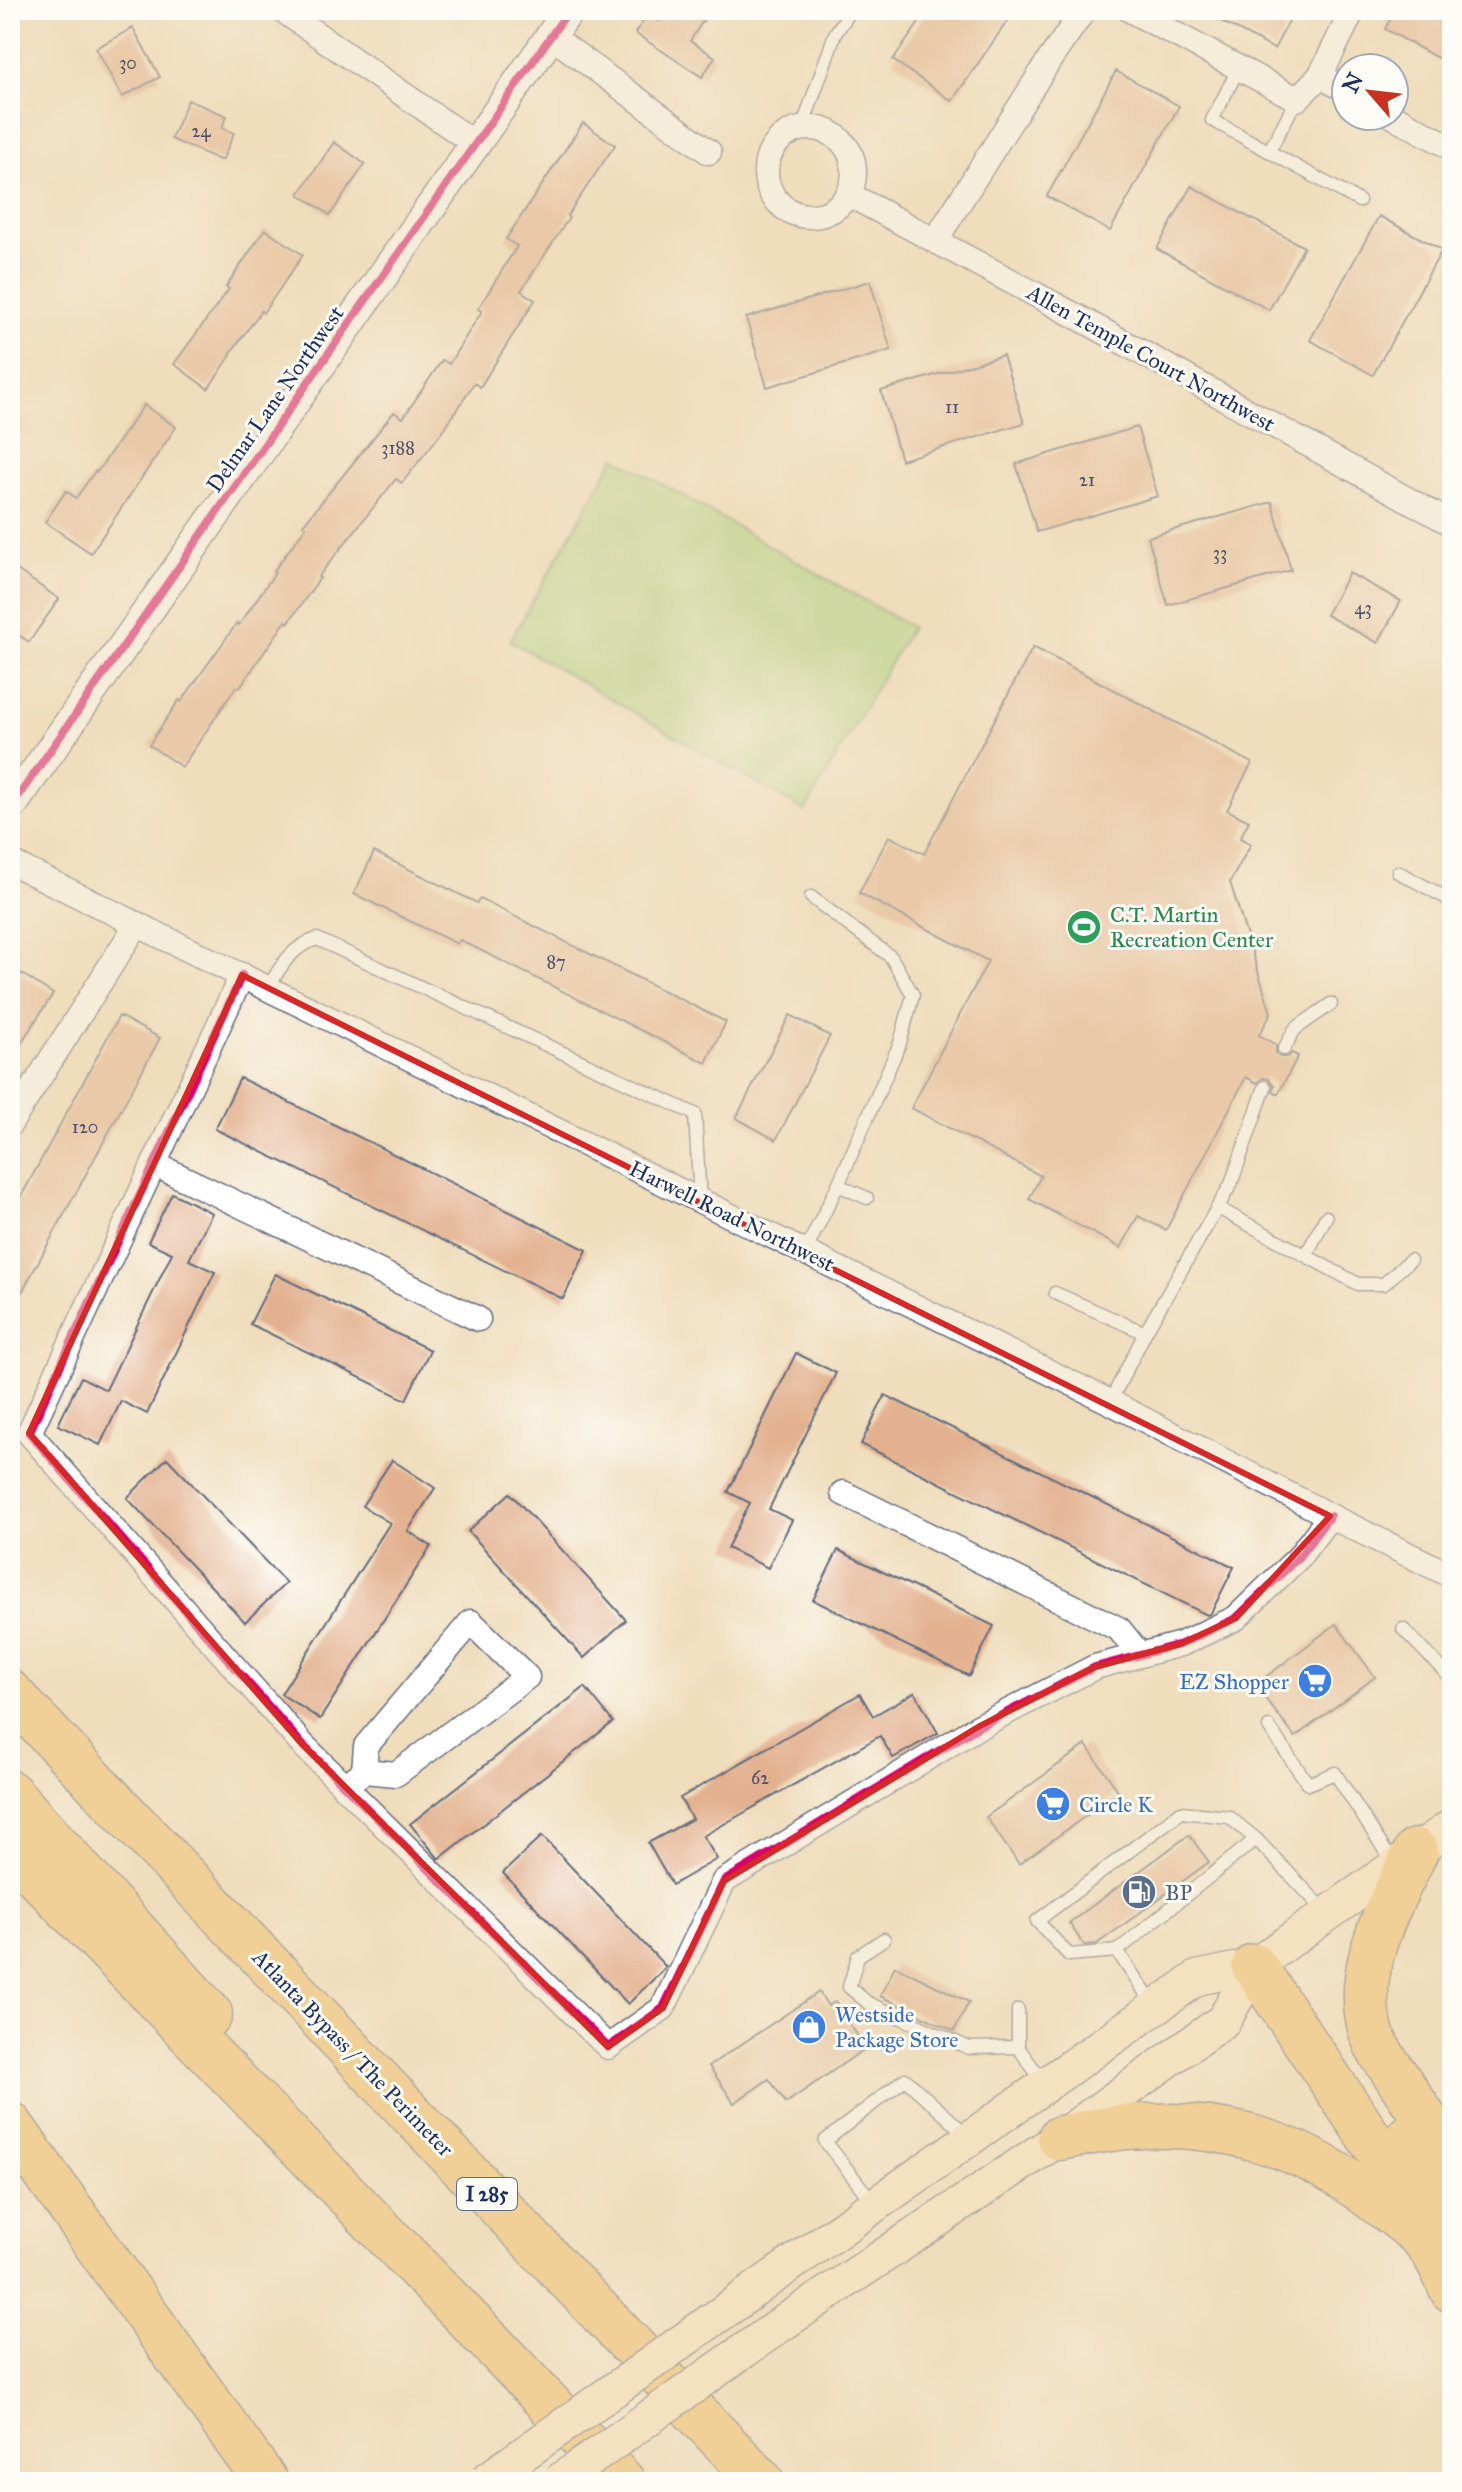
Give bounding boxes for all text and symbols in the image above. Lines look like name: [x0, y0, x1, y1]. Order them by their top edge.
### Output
house number: 30: [119, 52, 137, 74]
north arrow: [1330, 52, 1410, 132]
text: N: [1336, 68, 1369, 97]
house number: 24: [192, 120, 211, 142]
street label: Allen Temple Court Northwest: [1021, 278, 1280, 438]
street label: Delmar Lane Northwest: [200, 300, 350, 497]
house number: 11: [945, 396, 959, 418]
house number: 3188: [381, 437, 415, 459]
house number: 21: [1079, 469, 1095, 491]
house number: 33: [1213, 542, 1227, 564]
house number: 43: [1354, 597, 1372, 619]
place label: C.T. Martin Recreation Center: [1110, 901, 1274, 953]
sports icon: C.T. Martin Recreation Center: [1065, 908, 1103, 946]
house number: 87: [546, 951, 566, 973]
house number: 120: [72, 1116, 98, 1138]
street label: Harwell Road Northwest: [625, 1155, 839, 1278]
supermarket icon: EZ Shopper: [1296, 1662, 1334, 1700]
place label: EZ Shopper: [1179, 1668, 1290, 1695]
house number: 62: [751, 1767, 769, 1789]
supermarket icon: Circle K: [1034, 1785, 1072, 1823]
place label: Circle K: [1079, 1791, 1154, 1818]
fuel station icon: BP: [1120, 1873, 1158, 1911]
place label: BP: [1165, 1879, 1192, 1906]
street label: Atlanta Bypass / The Perimeter: [246, 1943, 460, 2163]
place label: Westside Package Store: [835, 2001, 958, 2053]
shop icon: Westside Package Store: [790, 2008, 828, 2046]
road number: I 285: [457, 2178, 517, 2210]

